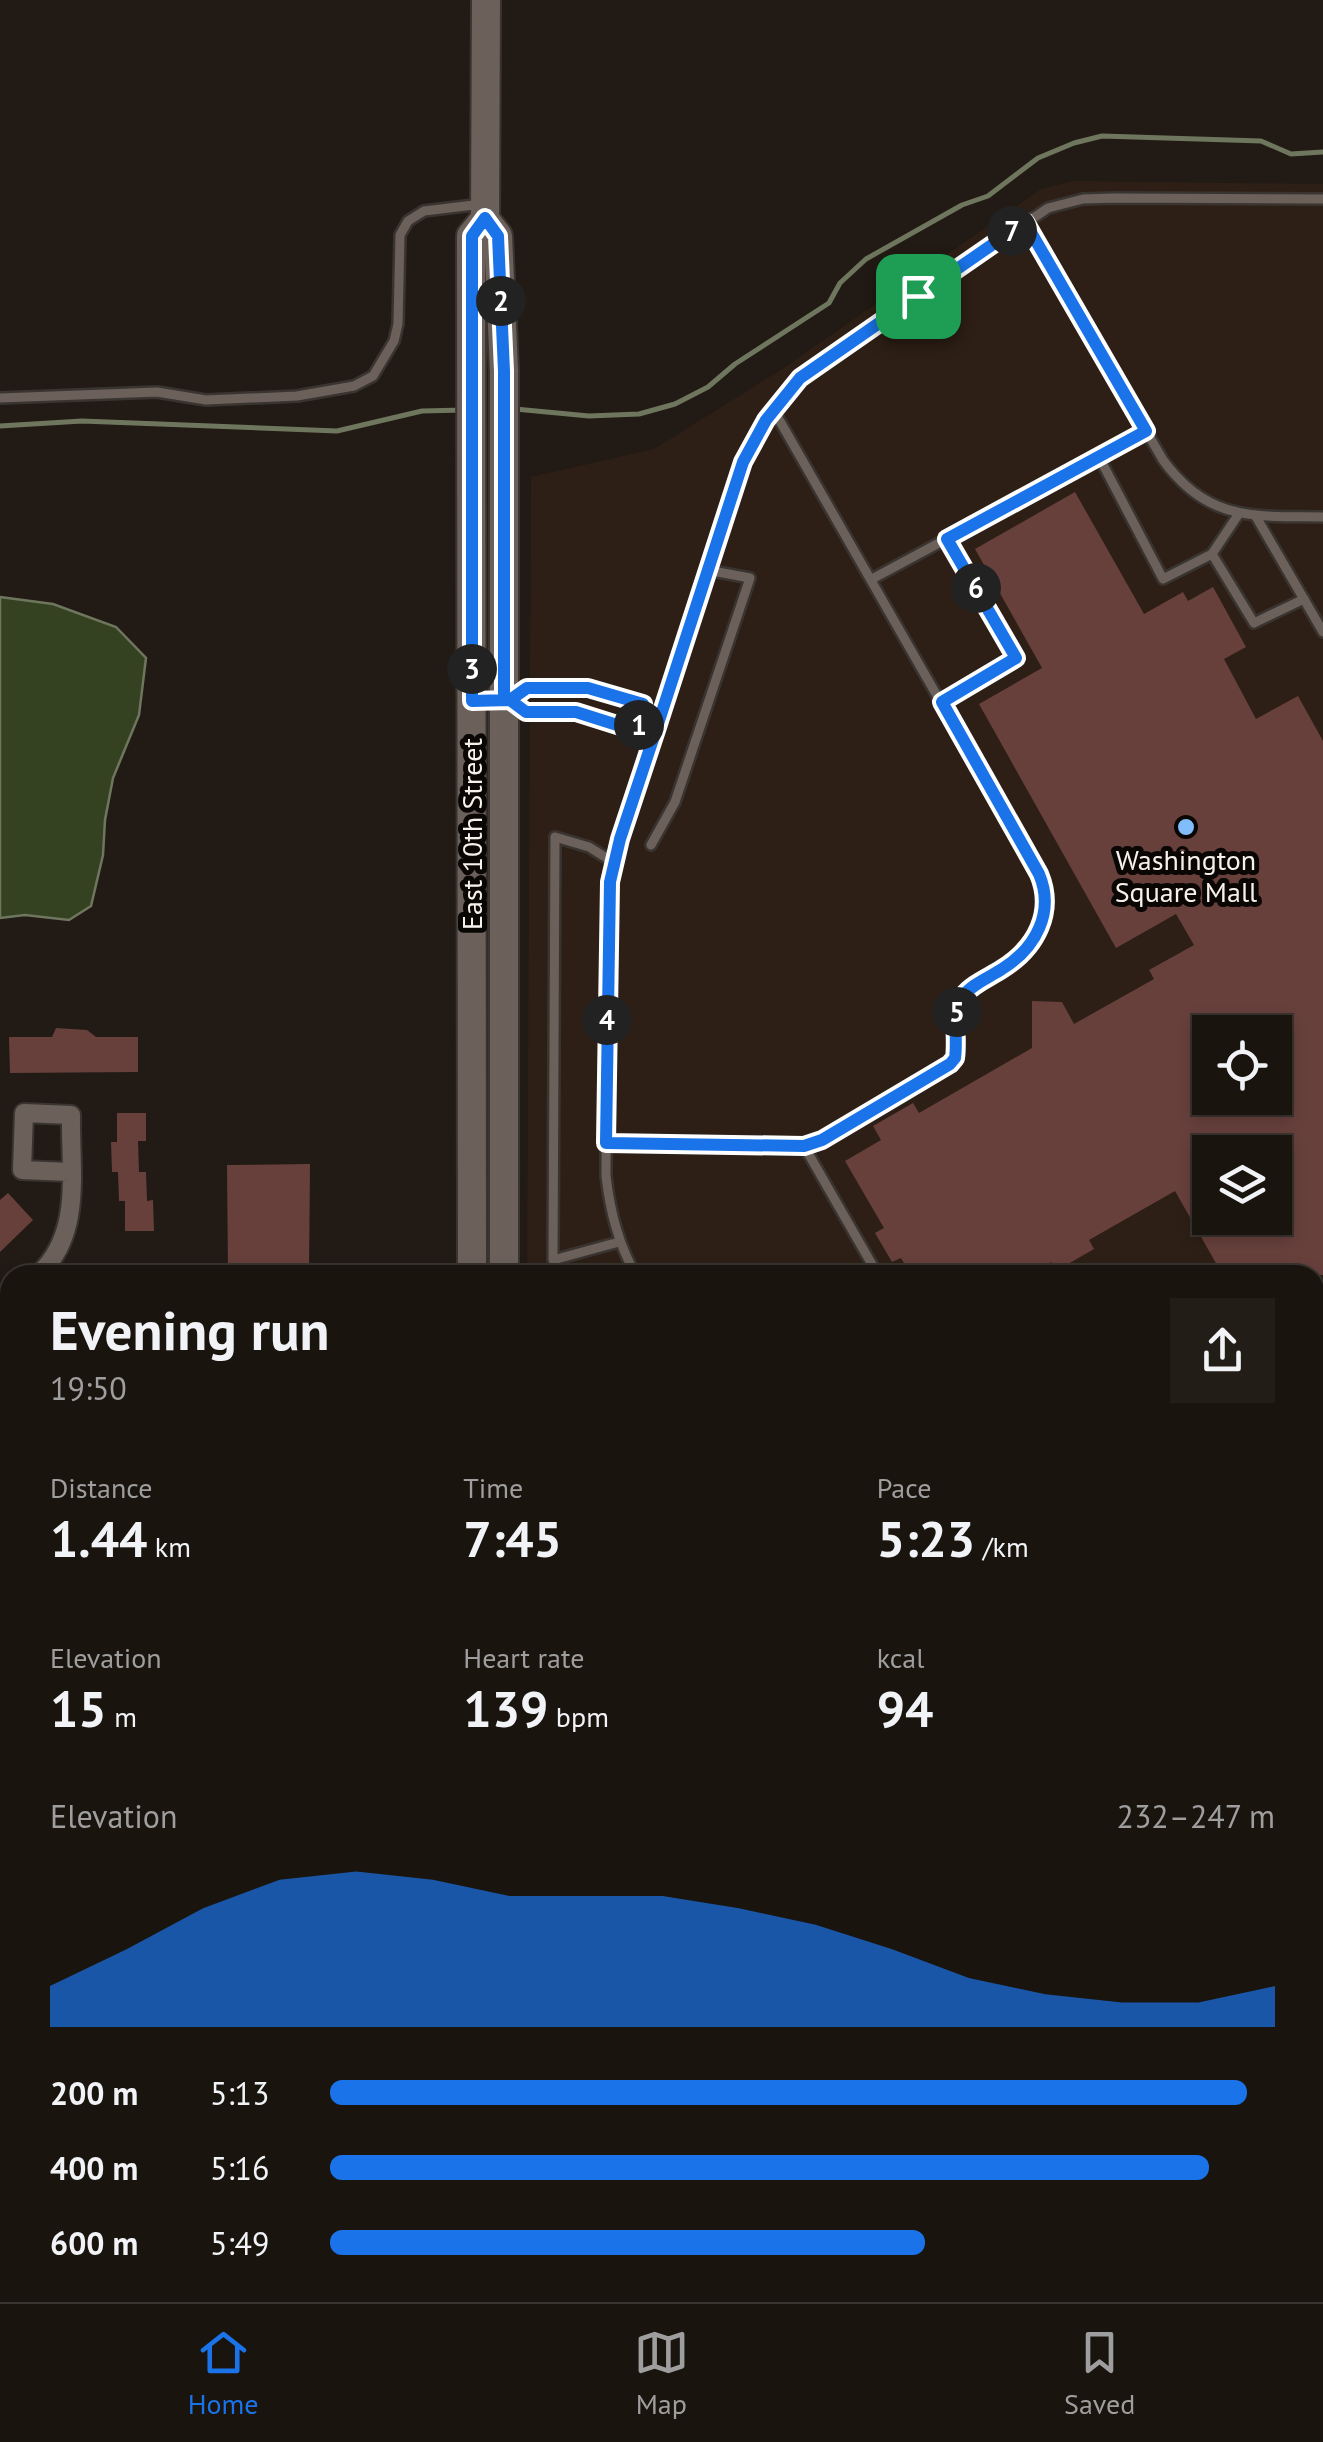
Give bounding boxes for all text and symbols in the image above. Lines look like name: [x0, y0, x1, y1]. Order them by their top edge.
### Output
pin: 7: [987, 206, 1037, 256]
text: 7: [1004, 212, 1020, 249]
pin: [876, 254, 961, 339]
icon: arrive: [891, 269, 946, 324]
pin: 2: [476, 276, 526, 326]
text: 2: [493, 282, 509, 319]
pin: 6: [951, 563, 1001, 613]
text: 6: [968, 569, 984, 606]
pin: 3: [447, 644, 497, 694]
text: 3: [464, 650, 480, 687]
pin: 1: [614, 700, 664, 750]
text: 1: [631, 706, 647, 743]
street label: East 10th Street: [453, 738, 490, 930]
marker: Washington Square Mall: [1175, 816, 1197, 838]
place label: Washington Square Mall: [1115, 841, 1257, 910]
pin: 5: [932, 987, 982, 1037]
text: 5: [949, 993, 965, 1030]
pin: 4: [582, 995, 632, 1045]
text: 4: [599, 1001, 615, 1038]
map controls: [1192, 1015, 1292, 1235]
button: locate: [1192, 1015, 1292, 1115]
button: layers: [1192, 1135, 1292, 1235]
text: Evening run: [50, 1294, 330, 1365]
button: share: [1170, 1298, 1275, 1403]
text: 19:50: [50, 1367, 127, 1409]
text: Distance: [50, 1469, 153, 1506]
text: Time: [463, 1469, 523, 1506]
text: Pace: [877, 1469, 931, 1506]
text: 1.44: [50, 1506, 147, 1571]
text: 7:45: [463, 1506, 562, 1571]
text: 5:23: [877, 1506, 975, 1571]
text: km: [147, 1528, 191, 1565]
text: /km: [975, 1528, 1029, 1565]
text: Elevation: [50, 1639, 162, 1676]
text: Heart rate: [463, 1639, 584, 1676]
text: kcal: [877, 1639, 924, 1676]
text: 15: [50, 1676, 107, 1741]
text: 139: [463, 1676, 548, 1741]
text: 94: [877, 1676, 933, 1741]
text: m: [107, 1698, 137, 1735]
text: bpm: [548, 1698, 609, 1735]
text: Elevation: [50, 1795, 177, 1837]
text: 232–247 m: [1116, 1795, 1275, 1837]
text: 200 m: [50, 2072, 138, 2114]
text: 5:13: [210, 2072, 269, 2114]
text: 400 m: [50, 2147, 138, 2189]
text: 5:16: [210, 2147, 269, 2189]
text: 600 m: [50, 2222, 138, 2264]
text: 5:49: [210, 2222, 269, 2264]
tab: Home: [188, 2325, 258, 2422]
tab: Map: [634, 2325, 689, 2422]
tab: Saved: [1064, 2325, 1135, 2422]

